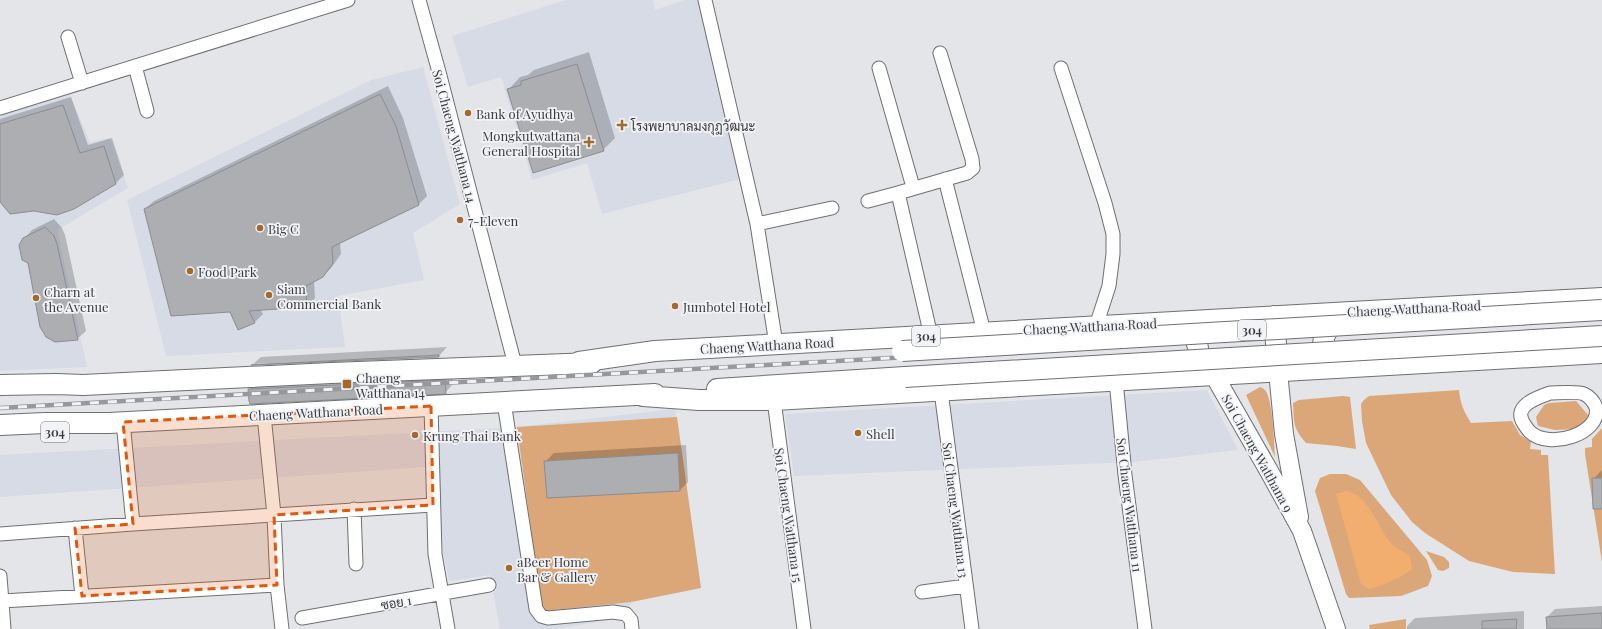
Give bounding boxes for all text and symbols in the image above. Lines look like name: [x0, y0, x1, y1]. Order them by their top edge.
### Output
street label: Soi Chaeng Watthana 14: [429, 68, 481, 204]
place label: Bank of Ayudhya: [476, 105, 574, 122]
marker: Bank of Ayudhya: [463, 108, 473, 118]
place label: โรงพยาบาลมงกุฎวัฒนะ: [630, 117, 756, 136]
marker: โรงพยาบาลมงกุฎวัฒนะ: [616, 119, 628, 131]
place label: Mongkutwattana General Hospital: [482, 127, 581, 159]
marker: Mongkutwattana General Hospital: [583, 136, 595, 148]
place label: 7-Eleven: [468, 212, 518, 229]
marker: 7-Eleven: [455, 215, 465, 225]
place label: Big C: [268, 220, 299, 237]
marker: Big C: [255, 223, 265, 233]
place label: Food Park: [198, 263, 258, 280]
marker: Food Park: [185, 266, 195, 276]
place label: Siam Commercial Bank: [277, 280, 382, 312]
place label: Charn at the Avenue: [44, 283, 109, 315]
marker: Siam Commercial Bank: [264, 290, 274, 300]
marker: Charn at the Avenue: [31, 293, 41, 303]
street label: Chaeng Watthana Road: [1347, 296, 1482, 320]
place label: Jumbotel Hotel: [682, 298, 771, 315]
marker: Jumbotel Hotel: [670, 301, 680, 311]
street label: Chaeng Watthana Road: [1023, 314, 1158, 338]
road number: 304: [1238, 320, 1266, 340]
road number: 304: [912, 326, 940, 346]
street label: Chaeng Watthana Road: [700, 333, 835, 357]
place label: Chaeng Watthana 14: [355, 369, 425, 401]
marker: Chaeng Watthana 14: [341, 378, 353, 390]
street label: Soi Chaeng Watthana 9: [1218, 391, 1298, 515]
street label: Chaeng Watthana Road: [249, 400, 384, 424]
road number: 304: [41, 422, 69, 442]
place label: Shell: [866, 425, 895, 442]
place label: Krung Thai Bank: [423, 427, 522, 444]
marker: Shell: [853, 428, 863, 438]
marker: Krung Thai Bank: [410, 430, 420, 440]
street label: Soi Chaeng Watthana 11: [1113, 437, 1147, 573]
street label: Soi Chaeng Watthana 13: [939, 441, 973, 579]
street label: Soi Chaeng Watthana 15: [771, 447, 807, 583]
place label: aBeer Home Bar & Gallery: [517, 553, 597, 585]
marker: aBeer Home Bar & Gallery: [504, 563, 514, 573]
street label: ซอย 1: [379, 591, 413, 613]

